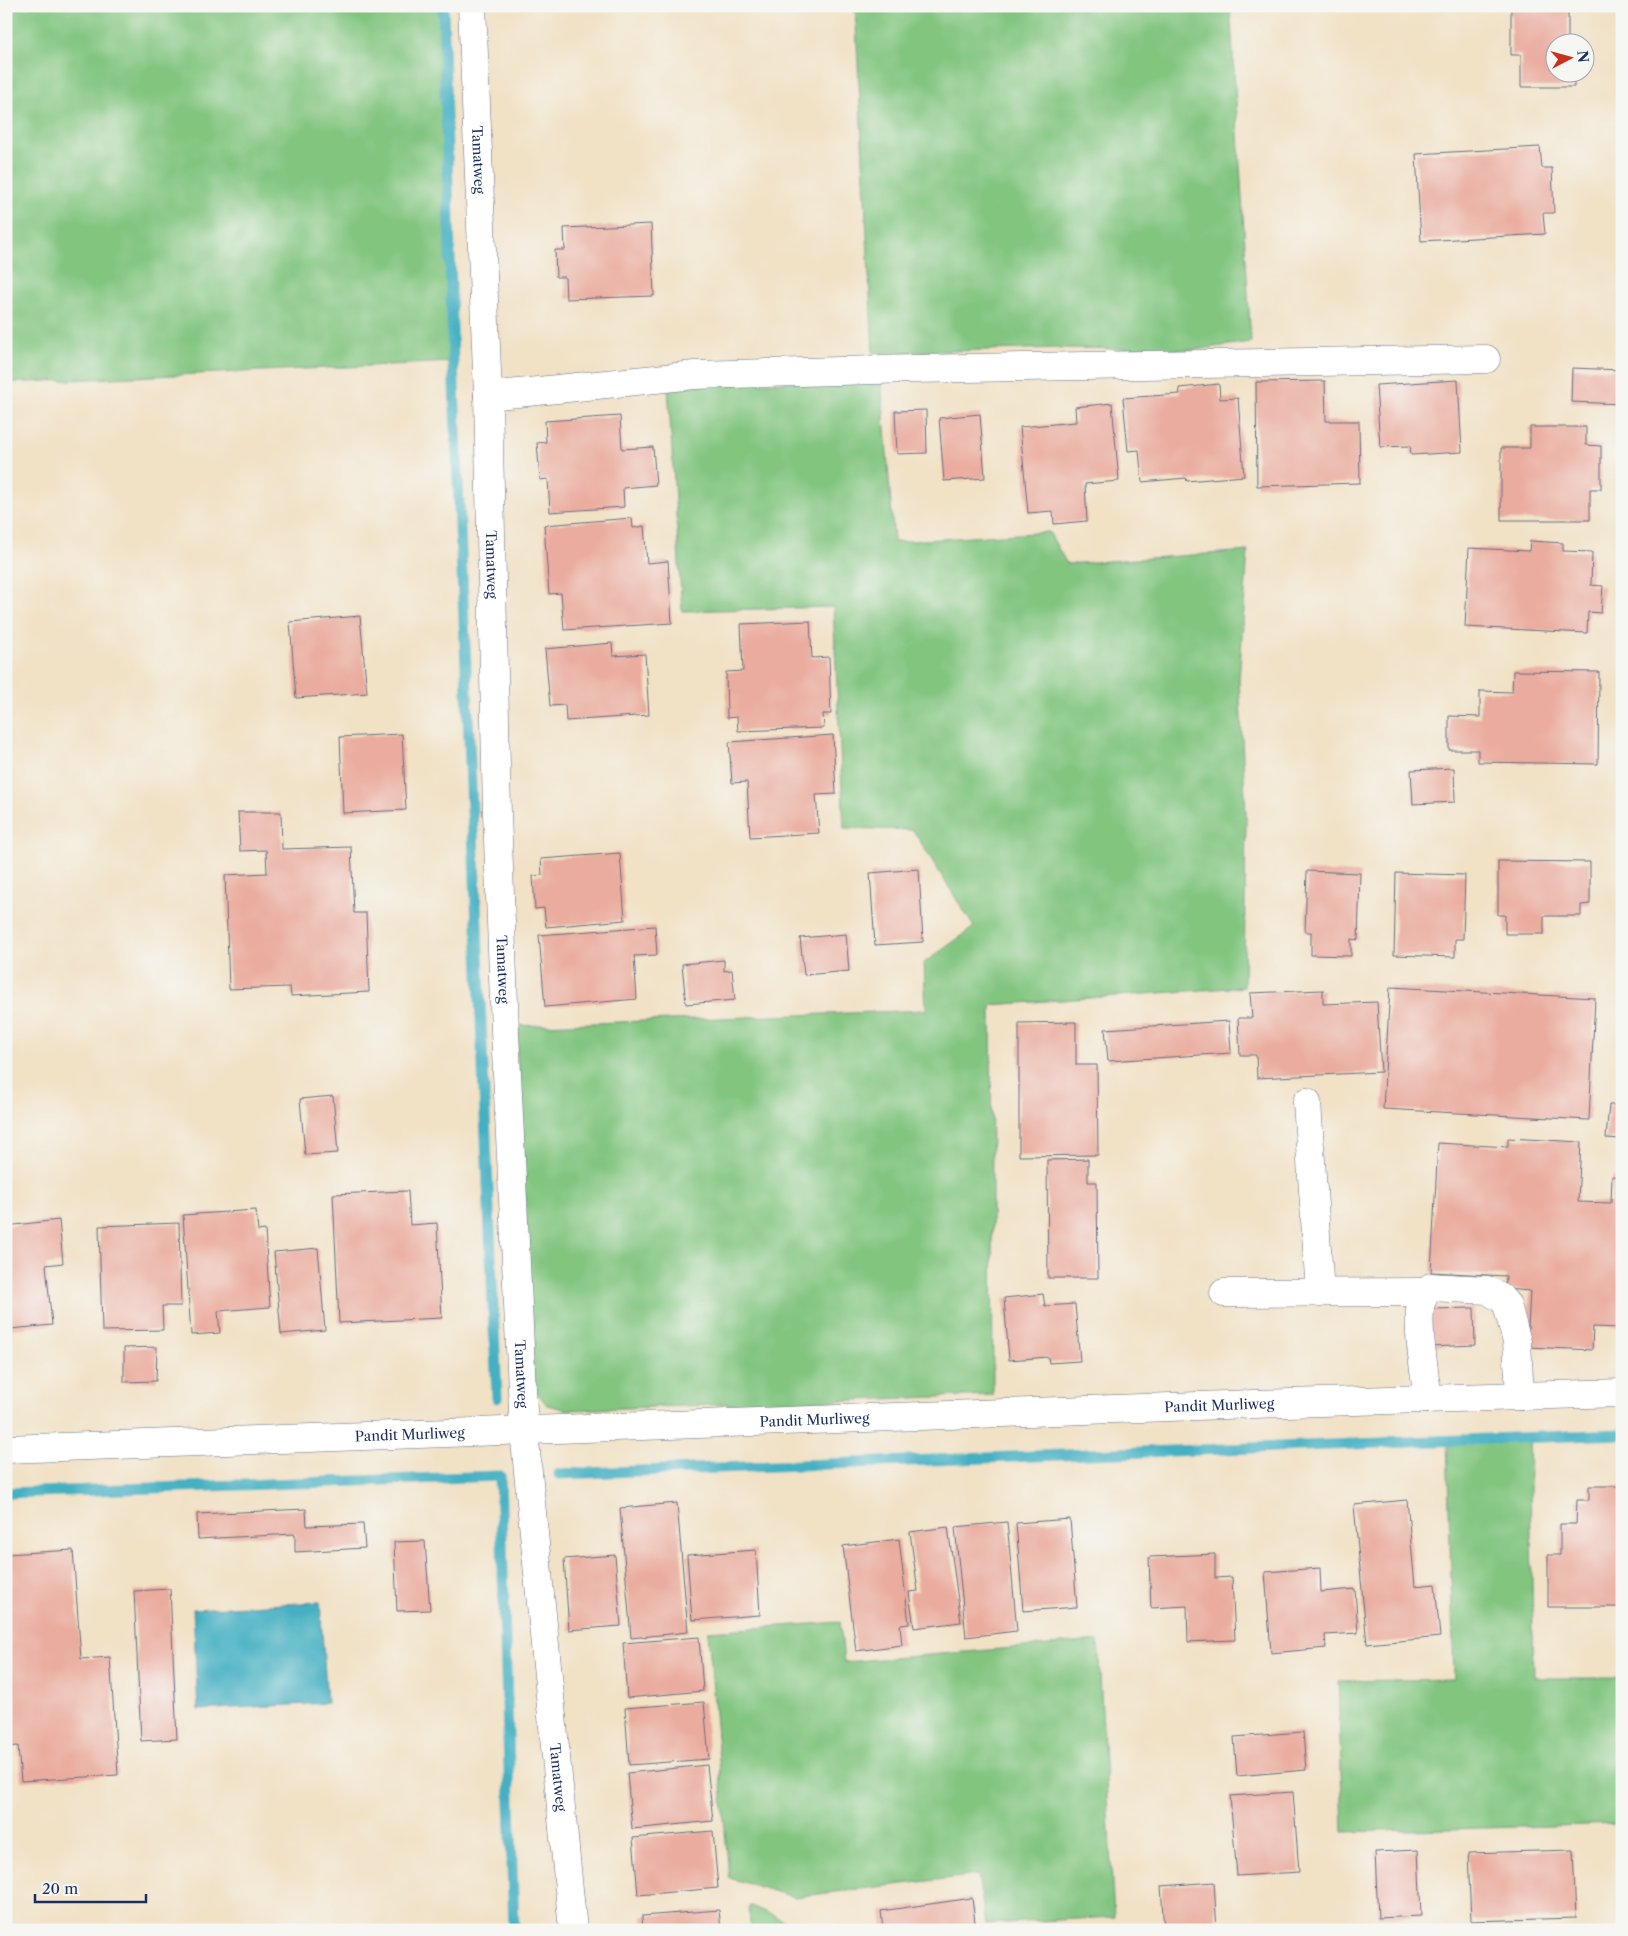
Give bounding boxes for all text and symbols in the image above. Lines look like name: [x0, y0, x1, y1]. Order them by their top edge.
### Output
north arrow: [1546, 32, 1596, 82]
text: N: [1573, 50, 1593, 64]
street label: Tamatweg: [468, 125, 489, 195]
street label: Tamatweg: [482, 530, 501, 600]
street label: Tamatweg: [492, 935, 513, 1005]
street label: Tamatweg: [511, 1339, 532, 1409]
street label: Pandit Murliweg: [1164, 1394, 1275, 1416]
street label: Pandit Murliweg: [759, 1409, 870, 1431]
street label: Pandit Murliweg: [355, 1423, 466, 1445]
street label: Tamatweg: [546, 1742, 570, 1813]
scale bar: [35, 1871, 146, 1903]
text: 20 m: [42, 1879, 78, 1898]

